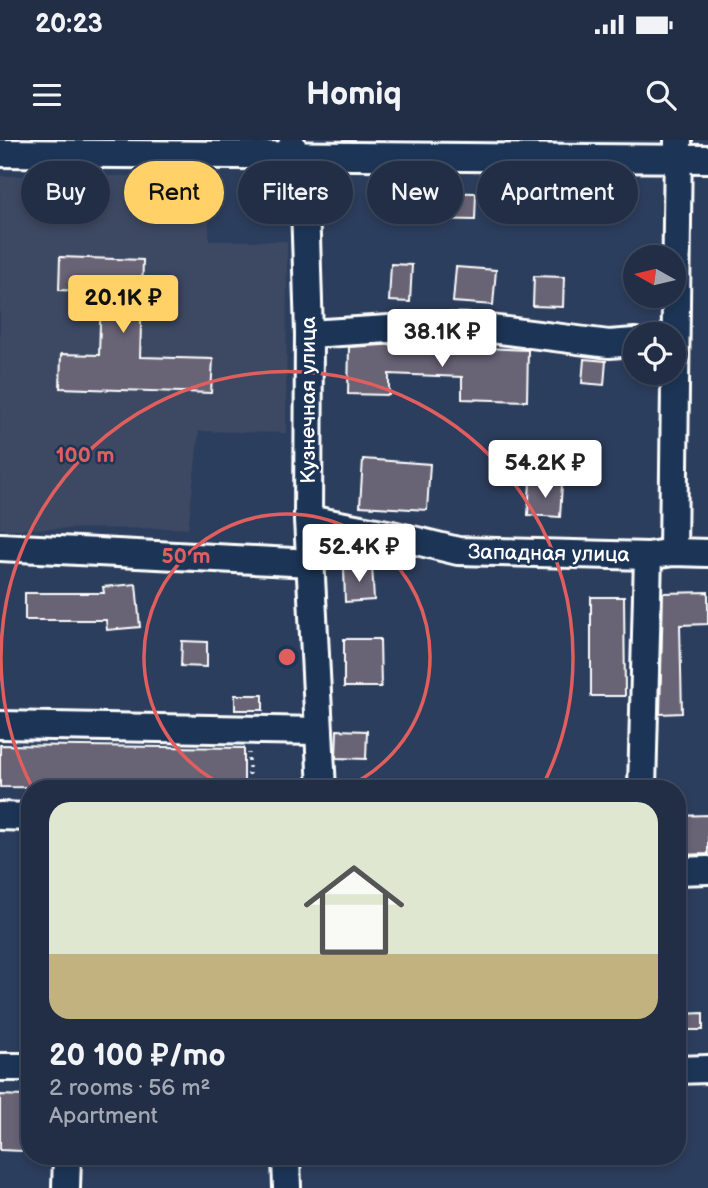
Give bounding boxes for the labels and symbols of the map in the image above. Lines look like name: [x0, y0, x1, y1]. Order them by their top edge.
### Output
north arrow: [623, 245, 686, 308]
pin: 20.1K ₽: [58, 276, 188, 335]
pin: 38.1K ₽: [377, 310, 507, 369]
street label: Кузнечная улица: [296, 316, 321, 484]
pin: 54.2K ₽: [480, 440, 610, 500]
text: 100 m: [56, 443, 114, 468]
pin: 52.4K ₽: [294, 524, 424, 584]
street label: Западная улица: [468, 540, 631, 567]
text: 50 m: [162, 544, 210, 569]
centre of rings: [275, 645, 299, 669]

